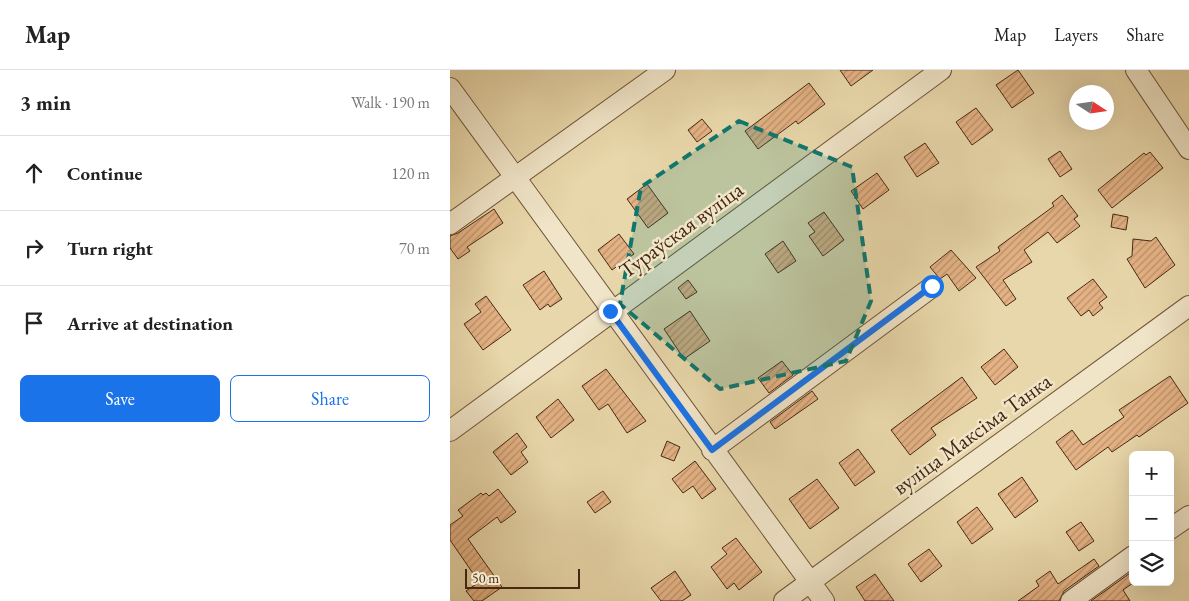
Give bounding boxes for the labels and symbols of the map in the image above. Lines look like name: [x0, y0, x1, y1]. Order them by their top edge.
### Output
north arrow: [1069, 85, 1114, 130]
street label: Тураўская вуліца: [613, 175, 749, 285]
route start: [921, 275, 944, 298]
route end: [599, 300, 622, 323]
street label: вуліца Максіма Танка: [887, 366, 1057, 501]
scale bar: [465, 566, 580, 589]

